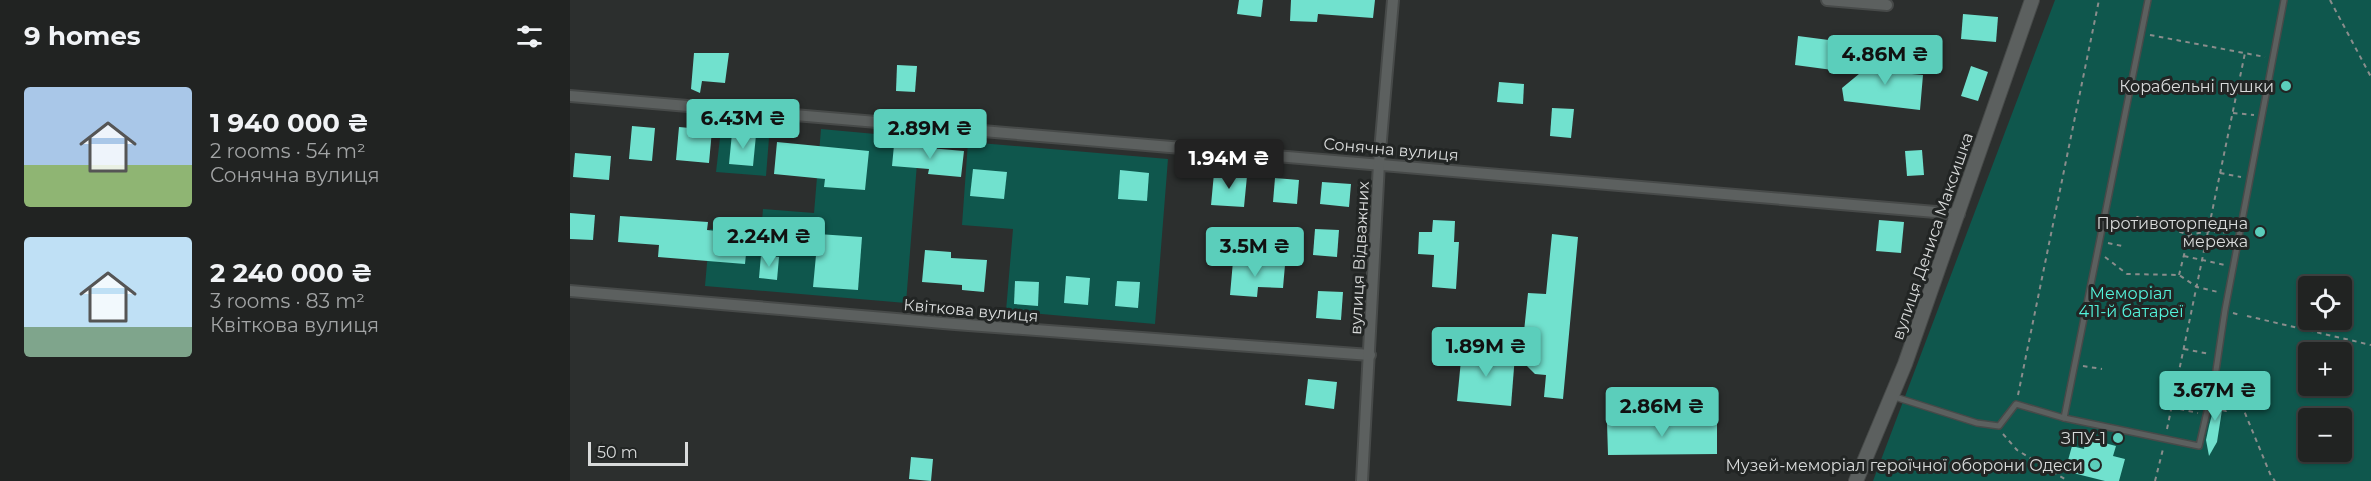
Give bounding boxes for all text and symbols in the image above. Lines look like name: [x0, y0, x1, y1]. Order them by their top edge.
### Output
text: 9 homes: [24, 20, 141, 52]
icon: filters: [513, 20, 546, 53]
pin: 4.86M ₴: [1830, 35, 1940, 86]
text: 4.86M ₴: [1842, 42, 1928, 66]
place label: Корабельні пушки: [2119, 77, 2274, 96]
marker: Корабельні пушки: [2279, 79, 2293, 93]
pin: 6.43M ₴: [688, 99, 798, 150]
text: 6.43M ₴: [701, 106, 785, 130]
text: 1 940 000 ₴: [210, 107, 369, 139]
pin: 2.89M ₴: [875, 109, 985, 160]
icon: home: [72, 111, 144, 183]
text: 2.89M ₴: [888, 116, 972, 140]
street label: вулиця Дениса Максишка: [1888, 130, 1977, 342]
street label: Сонячна вулиця: [1323, 134, 1459, 165]
text: 2 rooms · 54 m²: [210, 139, 366, 163]
pin: 1.94M ₴: [1174, 139, 1284, 190]
text: 1.94M ₴: [1189, 146, 1269, 170]
text: Сонячна вулиця: [210, 163, 380, 187]
street label: вулиця Відважних: [1346, 180, 1373, 335]
place label: Противоторпедна мережа: [2096, 214, 2248, 251]
pin: 2.24M ₴: [714, 217, 824, 268]
text: 2.24M ₴: [727, 224, 811, 248]
marker: Противоторпедна мережа: [2253, 225, 2267, 239]
pin: 3.5M ₴: [1206, 227, 1304, 278]
text: 3.5M ₴: [1220, 234, 1290, 258]
text: 2 240 000 ₴: [210, 257, 373, 289]
icon: home: [72, 261, 144, 333]
map controls: [2298, 276, 2352, 462]
button: locate: [2298, 276, 2352, 330]
park label: Меморіал 411-й батареї: [2079, 284, 2183, 321]
text: 3 rooms · 83 m²: [210, 289, 365, 313]
street label: Квіткова вулиця: [903, 295, 1039, 326]
text: Квіткова вулиця: [210, 313, 379, 337]
pin: 1.89M ₴: [1431, 327, 1541, 378]
text: 1.89M ₴: [1446, 334, 1526, 358]
button: +: [2298, 342, 2352, 396]
pin: 3.67M ₴: [2160, 371, 2270, 422]
text: 3.67M ₴: [2173, 378, 2257, 402]
pin: 2.86M ₴: [1607, 387, 1717, 438]
text: 2.86M ₴: [1620, 394, 1704, 418]
button: −: [2298, 408, 2352, 462]
place label: ЗПУ-1: [2061, 429, 2106, 448]
marker: ЗПУ-1: [2111, 431, 2125, 445]
scale bar: [588, 439, 688, 466]
text: 50 m: [597, 443, 638, 462]
place label: Музей-меморіал героїчної оборони Одеси: [1725, 456, 2083, 475]
marker: Музей-меморіал героїчної оборони Одеси: [2088, 458, 2102, 472]

